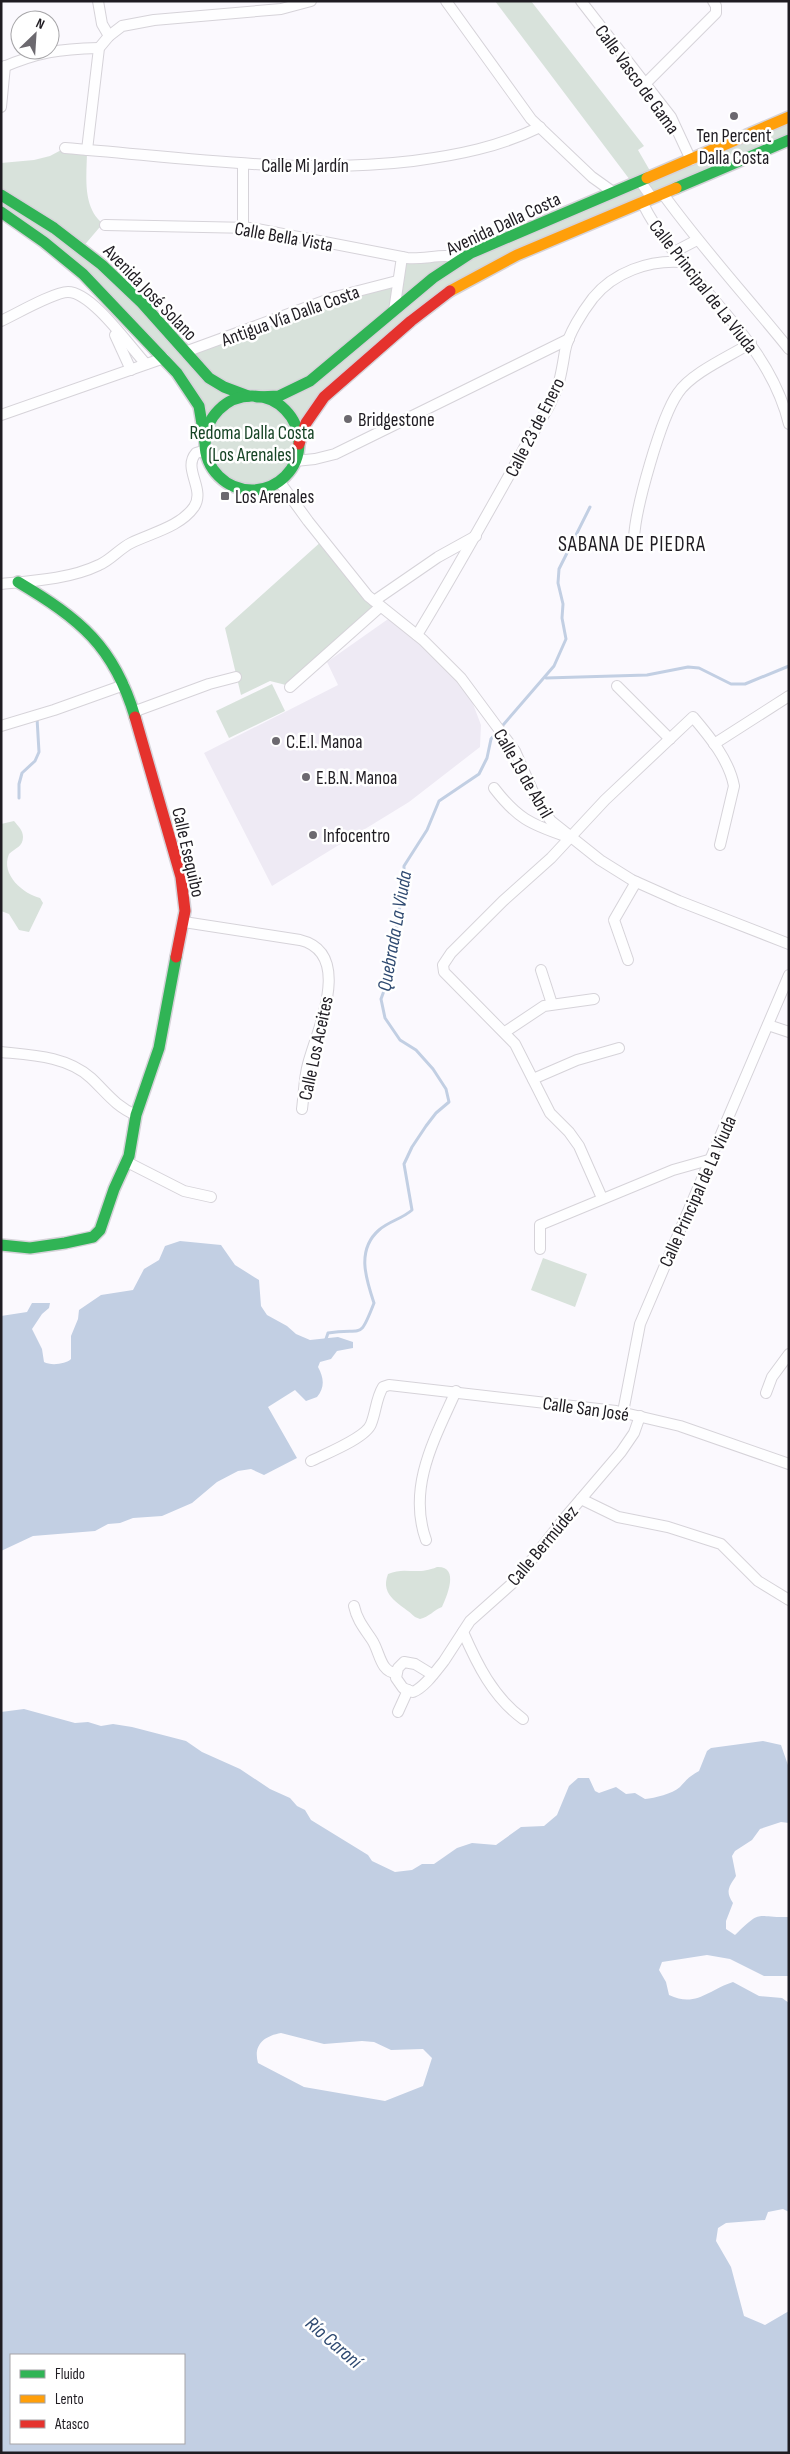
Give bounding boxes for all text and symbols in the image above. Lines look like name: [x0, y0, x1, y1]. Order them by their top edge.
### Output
north arrow: [10, 10, 60, 60]
text: N: [33, 14, 47, 33]
street label: Calle Vasco de Gama: [589, 21, 684, 139]
marker: Ten Percent Dalla Costa: [728, 110, 740, 122]
place label: Ten Percent Dalla Costa: [696, 125, 772, 170]
street label: Calle Mi Jardín: [261, 155, 349, 178]
street label: Avenida Dalla Costa: [442, 188, 564, 261]
street label: Calle Principal de La Viuda: [644, 216, 762, 358]
street label: Calle Bella Vista: [233, 218, 335, 257]
street label: Avenida José Solano: [98, 239, 202, 346]
street label: Antigua Vía Dalla Costa: [217, 281, 363, 352]
street label: Calle 23 de Enero: [501, 374, 570, 481]
place label: Bridgestone: [358, 409, 435, 432]
marker: Bridgestone: [342, 413, 354, 425]
park label: Redoma Dalla Costa (Los Arenales): [189, 422, 315, 467]
place label: Los Arenales: [235, 486, 314, 509]
marker: Los Arenales: [219, 490, 231, 502]
district label: SABANA DE PIEDRA: [558, 532, 706, 557]
street label: Calle 19 de Abril: [488, 725, 558, 823]
place label: C.E.I. Manoa: [286, 731, 363, 754]
marker: C.E.I. Manoa: [270, 735, 282, 747]
place label: E.B.N. Manoa: [316, 767, 397, 790]
marker: E.B.N. Manoa: [300, 771, 312, 783]
street label: Calle Esequibo: [166, 805, 209, 899]
place label: Infocentro: [323, 825, 390, 848]
marker: Infocentro: [307, 829, 319, 841]
water label: Quebrada La Viuda: [373, 869, 417, 993]
street label: Calle Los Aceites: [294, 994, 339, 1102]
street label: Calle Principal de La Viuda: [655, 1112, 742, 1271]
street label: Calle San José: [541, 1392, 630, 1427]
street label: Calle Bermúdez: [503, 1501, 584, 1591]
water label: Río Caroní: [300, 2312, 368, 2375]
legend: [10, 2354, 185, 2444]
text: Fluido: [55, 2365, 85, 2384]
text: Lento: [55, 2390, 84, 2409]
text: Atasco: [54, 2415, 89, 2434]

